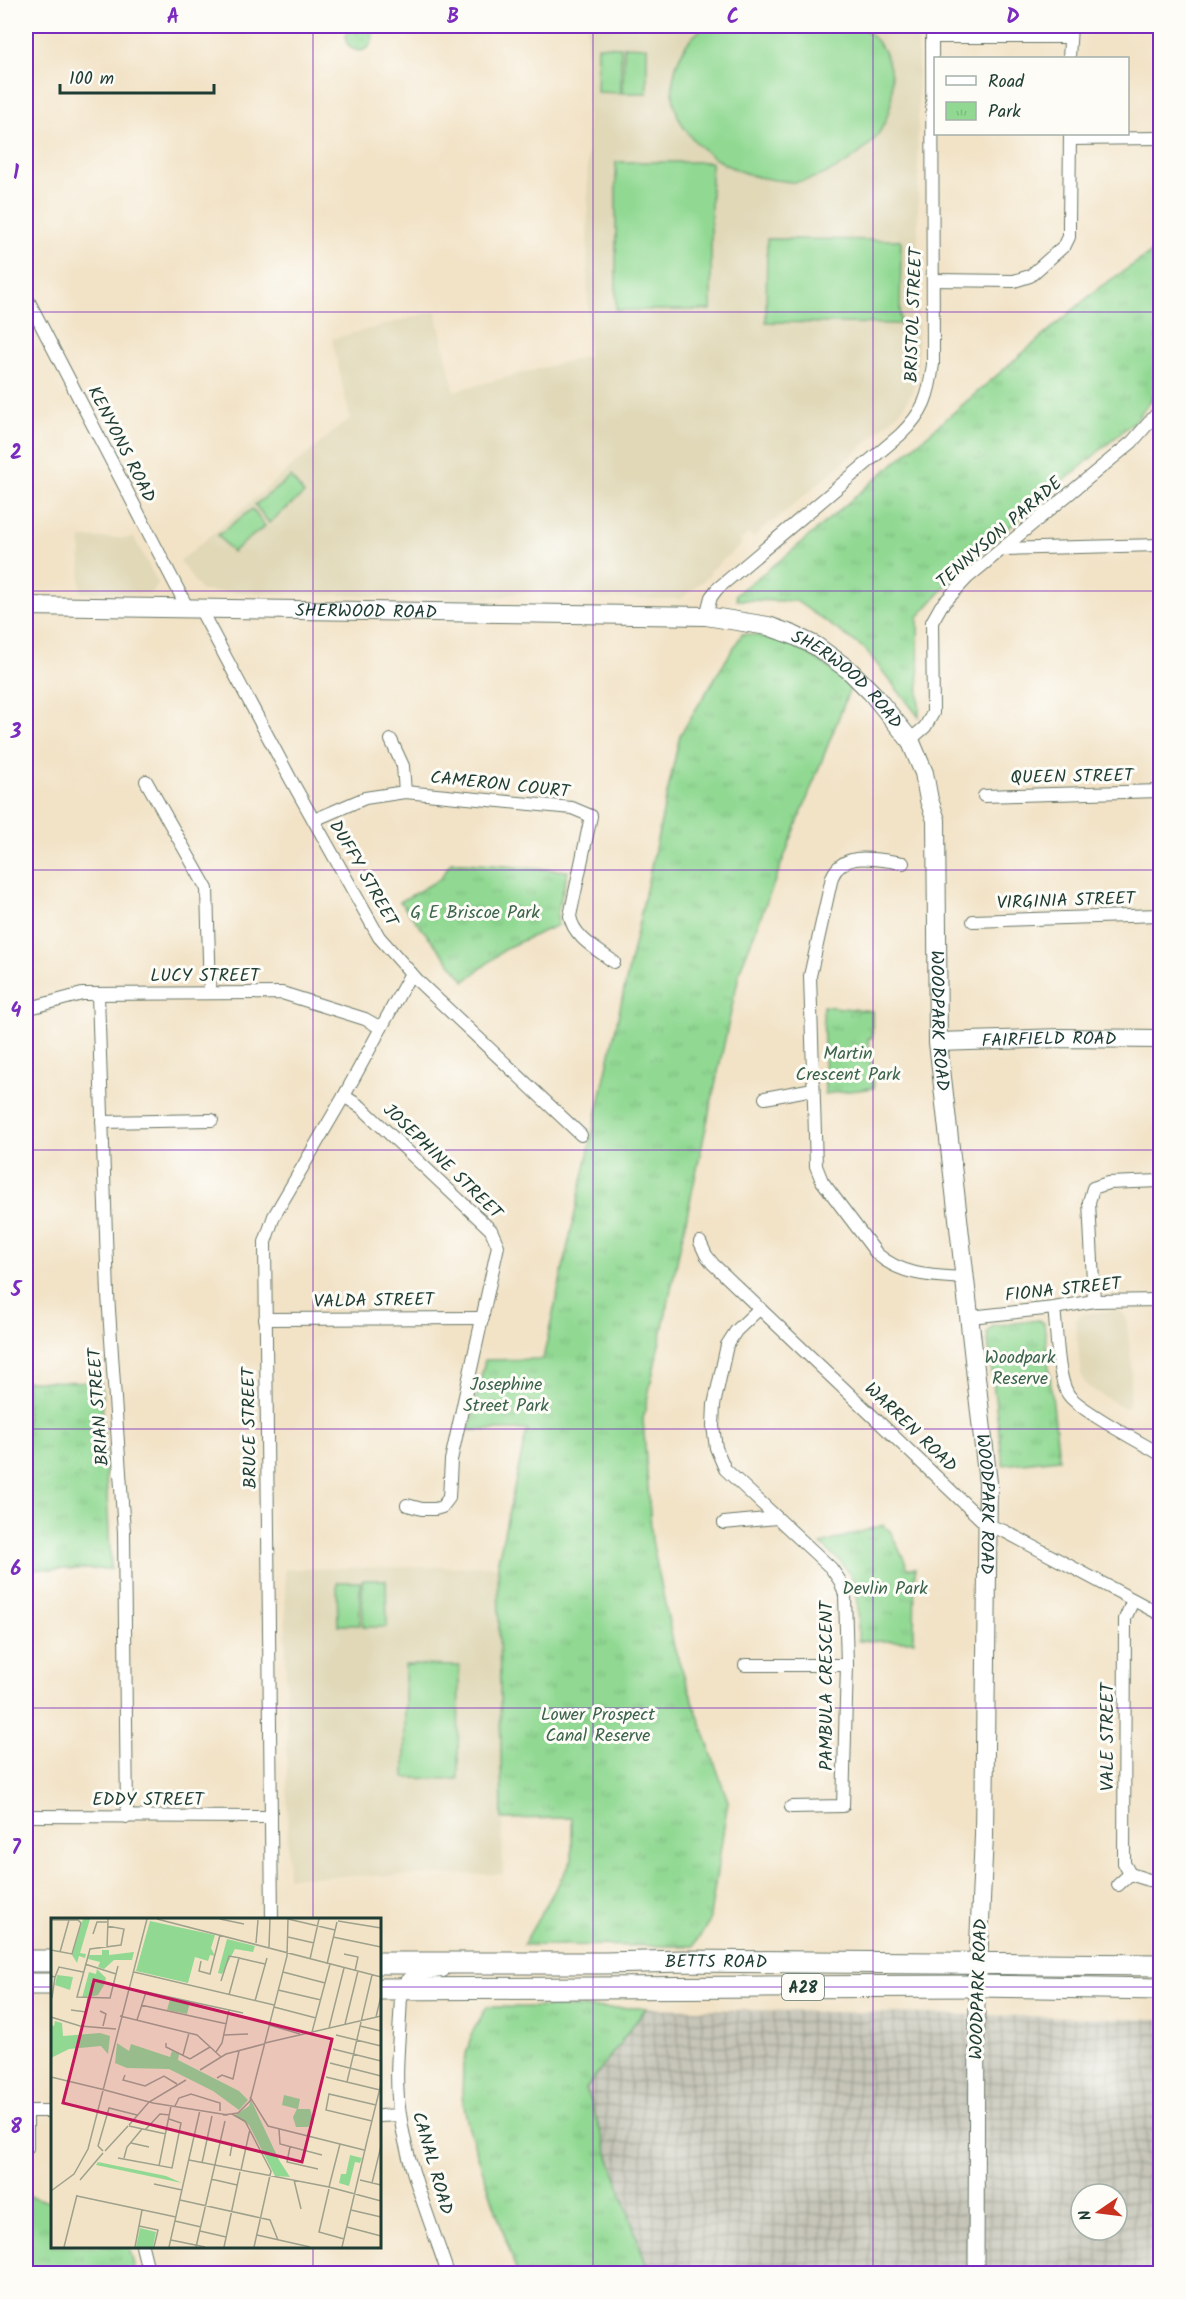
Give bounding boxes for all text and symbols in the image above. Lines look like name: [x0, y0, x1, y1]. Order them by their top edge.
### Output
text: A: [167, 2, 179, 34]
text: B: [447, 2, 459, 34]
text: C: [727, 2, 739, 34]
text: D: [1006, 2, 1020, 34]
scale bar: [60, 57, 214, 95]
legend: [934, 57, 1129, 135]
text: 100 m: [69, 65, 114, 94]
text: Road: [988, 68, 1025, 97]
text: Park: [988, 98, 1021, 127]
text: 1: [13, 158, 19, 190]
street label: BRISTOL STREET: [898, 246, 931, 383]
street label: KENYONS ROAD: [79, 381, 163, 509]
text: 2: [10, 438, 22, 470]
street label: TENNYSON PARADE: [930, 470, 1070, 596]
street label: SHERWOOD ROAD: [295, 597, 437, 628]
street label: SHERWOOD ROAD: [786, 623, 909, 737]
text: 3: [10, 717, 22, 749]
street label: QUEEN STREET: [1010, 762, 1135, 793]
street label: CAMERON COURT: [429, 764, 572, 807]
street label: DUFFY STREET: [320, 815, 406, 934]
street label: VIRGINIA STREET: [996, 885, 1137, 918]
park label: G E Briscoe Park: [410, 899, 540, 928]
street label: WOODPARK ROAD: [921, 950, 957, 1093]
street label: LUCY STREET: [150, 962, 261, 991]
text: 4: [11, 996, 22, 1028]
street label: FAIRFIELD ROAD: [981, 1025, 1117, 1057]
park label: Martin Crescent Park: [795, 1040, 901, 1090]
street label: JOSEPHINE STREET: [375, 1097, 510, 1228]
street label: FIONA STREET: [1004, 1270, 1124, 1311]
text: 5: [10, 1275, 23, 1307]
street label: VALDA STREET: [314, 1286, 436, 1317]
park label: Woodpark Reserve: [985, 1344, 1056, 1394]
street label: BRIAN STREET: [81, 1346, 118, 1467]
street label: BRUCE STREET: [235, 1366, 266, 1489]
park label: Josephine Street Park: [463, 1371, 549, 1421]
street label: WARREN ROAD: [857, 1376, 963, 1480]
street label: WOODPARK ROAD: [967, 1432, 1001, 1575]
text: 6: [11, 1554, 22, 1586]
park label: Devlin Park: [842, 1575, 928, 1604]
street label: PAMBULA CRESCENT: [813, 1600, 842, 1771]
street label: VALE STREET: [1094, 1681, 1123, 1791]
park label: Lower Prospect Canal Reserve: [541, 1701, 656, 1751]
street label: EDDY STREET: [92, 1786, 205, 1815]
text: 7: [11, 1833, 21, 1865]
inset map: [51, 1918, 381, 2248]
street label: WOODPARK ROAD: [963, 1918, 996, 2060]
street label: BETTS ROAD: [665, 1948, 768, 1978]
road number: A28: [782, 1974, 824, 2000]
street label: CANAL ROAD: [403, 2108, 460, 2219]
text: 8: [10, 2112, 22, 2144]
north arrow: [1069, 2182, 1129, 2242]
text: N: [1073, 2207, 1099, 2223]

